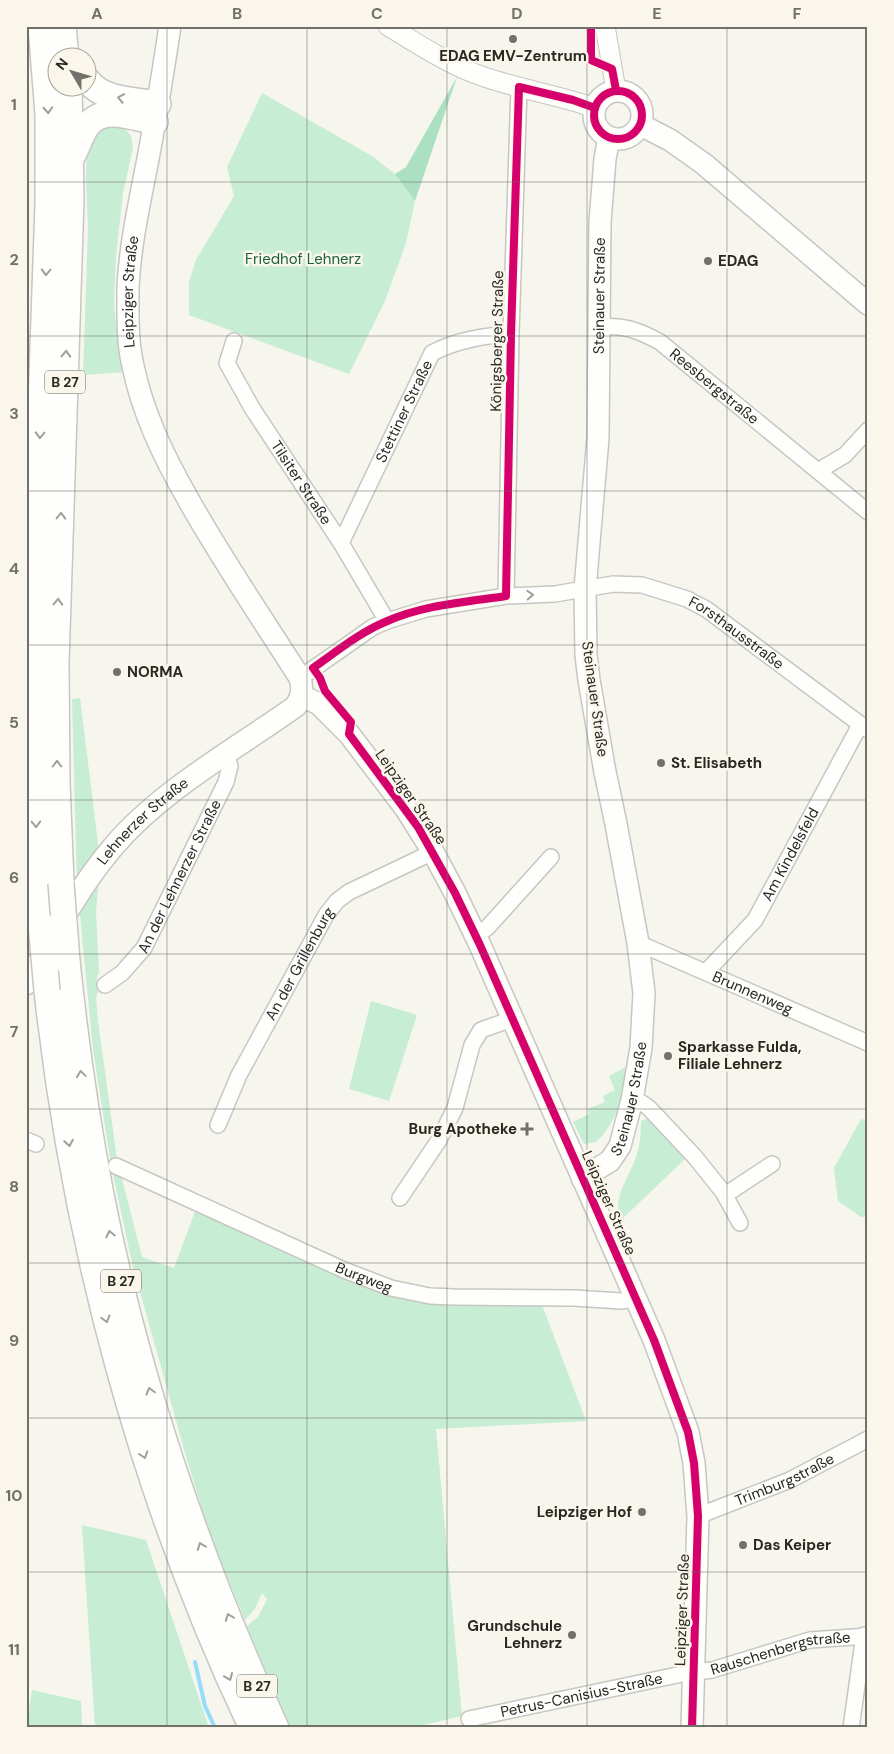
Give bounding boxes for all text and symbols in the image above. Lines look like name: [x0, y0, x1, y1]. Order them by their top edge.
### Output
text: A: [91, 3, 103, 24]
text: B: [232, 3, 242, 24]
text: C: [371, 3, 383, 24]
text: D: [511, 3, 523, 24]
text: E: [652, 3, 662, 24]
text: F: [793, 3, 802, 24]
marker: EDAG EMV-Zentrum: [507, 33, 519, 45]
place label: EDAG EMV-Zentrum: [439, 46, 587, 66]
north arrow: [48, 48, 98, 98]
text: N: [52, 54, 72, 74]
one-way arrow: [116, 93, 125, 103]
text: 1: [11, 94, 17, 115]
one-way arrow: [42, 106, 53, 114]
street label: Leipziger Straße: [118, 234, 143, 349]
street label: Steinauer Straße: [589, 237, 610, 354]
text: 2: [9, 249, 19, 270]
park label: Friedhof Lehnerz: [245, 249, 361, 269]
place label: EDAG: [718, 251, 758, 271]
marker: EDAG: [702, 255, 714, 267]
one-way arrow: [40, 268, 51, 276]
street label: Königsberger Straße: [486, 270, 508, 412]
street label: Reesbergstraße: [665, 344, 763, 429]
one-way arrow: [60, 350, 71, 358]
street label: Stettiner Straße: [371, 357, 437, 466]
road number: B 27: [45, 371, 85, 394]
text: 3: [9, 403, 19, 424]
one-way arrow: [34, 431, 45, 439]
street label: Tilsiter Straße: [266, 437, 336, 529]
one-way arrow: [55, 512, 66, 520]
text: 4: [9, 558, 19, 579]
one-way arrow: [526, 589, 534, 600]
street label: Forsthausstraße: [685, 592, 788, 674]
one-way arrow: [53, 597, 63, 605]
street label: Steinauer Straße: [577, 640, 613, 758]
place label: NORMA: [127, 662, 183, 682]
marker: NORMA: [111, 666, 123, 678]
text: 5: [9, 712, 19, 733]
street label: Leipziger Straße: [371, 745, 451, 849]
place label: St. Elisabeth: [671, 753, 762, 773]
marker: St. Elisabeth: [655, 757, 667, 769]
one-way arrow: [52, 760, 62, 768]
street label: Lehnerzer Straße: [93, 773, 192, 869]
street label: An der Lehnerzer Straße: [133, 796, 226, 957]
street label: Am Kindelsfeld: [757, 804, 824, 905]
one-way arrow: [30, 821, 41, 829]
text: 6: [9, 867, 19, 888]
street label: An der Grillenburg: [261, 903, 339, 1024]
street label: Brunnenweg: [709, 967, 796, 1019]
text: 7: [10, 1021, 19, 1042]
place label: Sparkasse Fulda, Filiale Lehnerz: [678, 1037, 802, 1074]
street label: Steinauer Straße: [606, 1041, 651, 1160]
marker: Sparkasse Fulda, Filiale Lehnerz: [662, 1050, 674, 1062]
one-way arrow: [76, 1070, 87, 1078]
place label: Burg Apotheke: [409, 1119, 517, 1139]
marker: Burg Apotheke: [521, 1123, 533, 1135]
one-way arrow: [63, 1139, 73, 1147]
street label: Leipziger Straße: [577, 1148, 641, 1258]
text: 8: [9, 1176, 19, 1197]
one-way arrow: [105, 1229, 116, 1238]
street label: Burgweg: [332, 1257, 395, 1298]
road number: B 27: [101, 1270, 141, 1292]
one-way arrow: [100, 1314, 110, 1323]
text: 9: [9, 1330, 19, 1351]
one-way arrow: [145, 1387, 156, 1396]
street label: Trimburgstraße: [732, 1449, 838, 1511]
one-way arrow: [139, 1451, 149, 1459]
text: 10: [5, 1485, 23, 1506]
place label: Leipziger Hof: [537, 1502, 632, 1522]
marker: Leipziger Hof: [636, 1506, 648, 1518]
place label: Das Keiper: [753, 1535, 831, 1555]
marker: Das Keiper: [737, 1539, 749, 1551]
one-way arrow: [197, 1542, 207, 1550]
street label: Leipziger Straße: [670, 1554, 694, 1666]
one-way arrow: [225, 1613, 235, 1622]
place label: Grundschule Lehnerz: [467, 1616, 562, 1653]
street label: Rauschenbergstraße: [708, 1627, 851, 1680]
marker: Grundschule Lehnerz: [566, 1629, 578, 1641]
text: 11: [8, 1639, 20, 1660]
street label: Petrus-Canisius-Straße: [499, 1668, 665, 1722]
one-way arrow: [222, 1672, 233, 1681]
road number: B 27: [237, 1674, 277, 1698]

